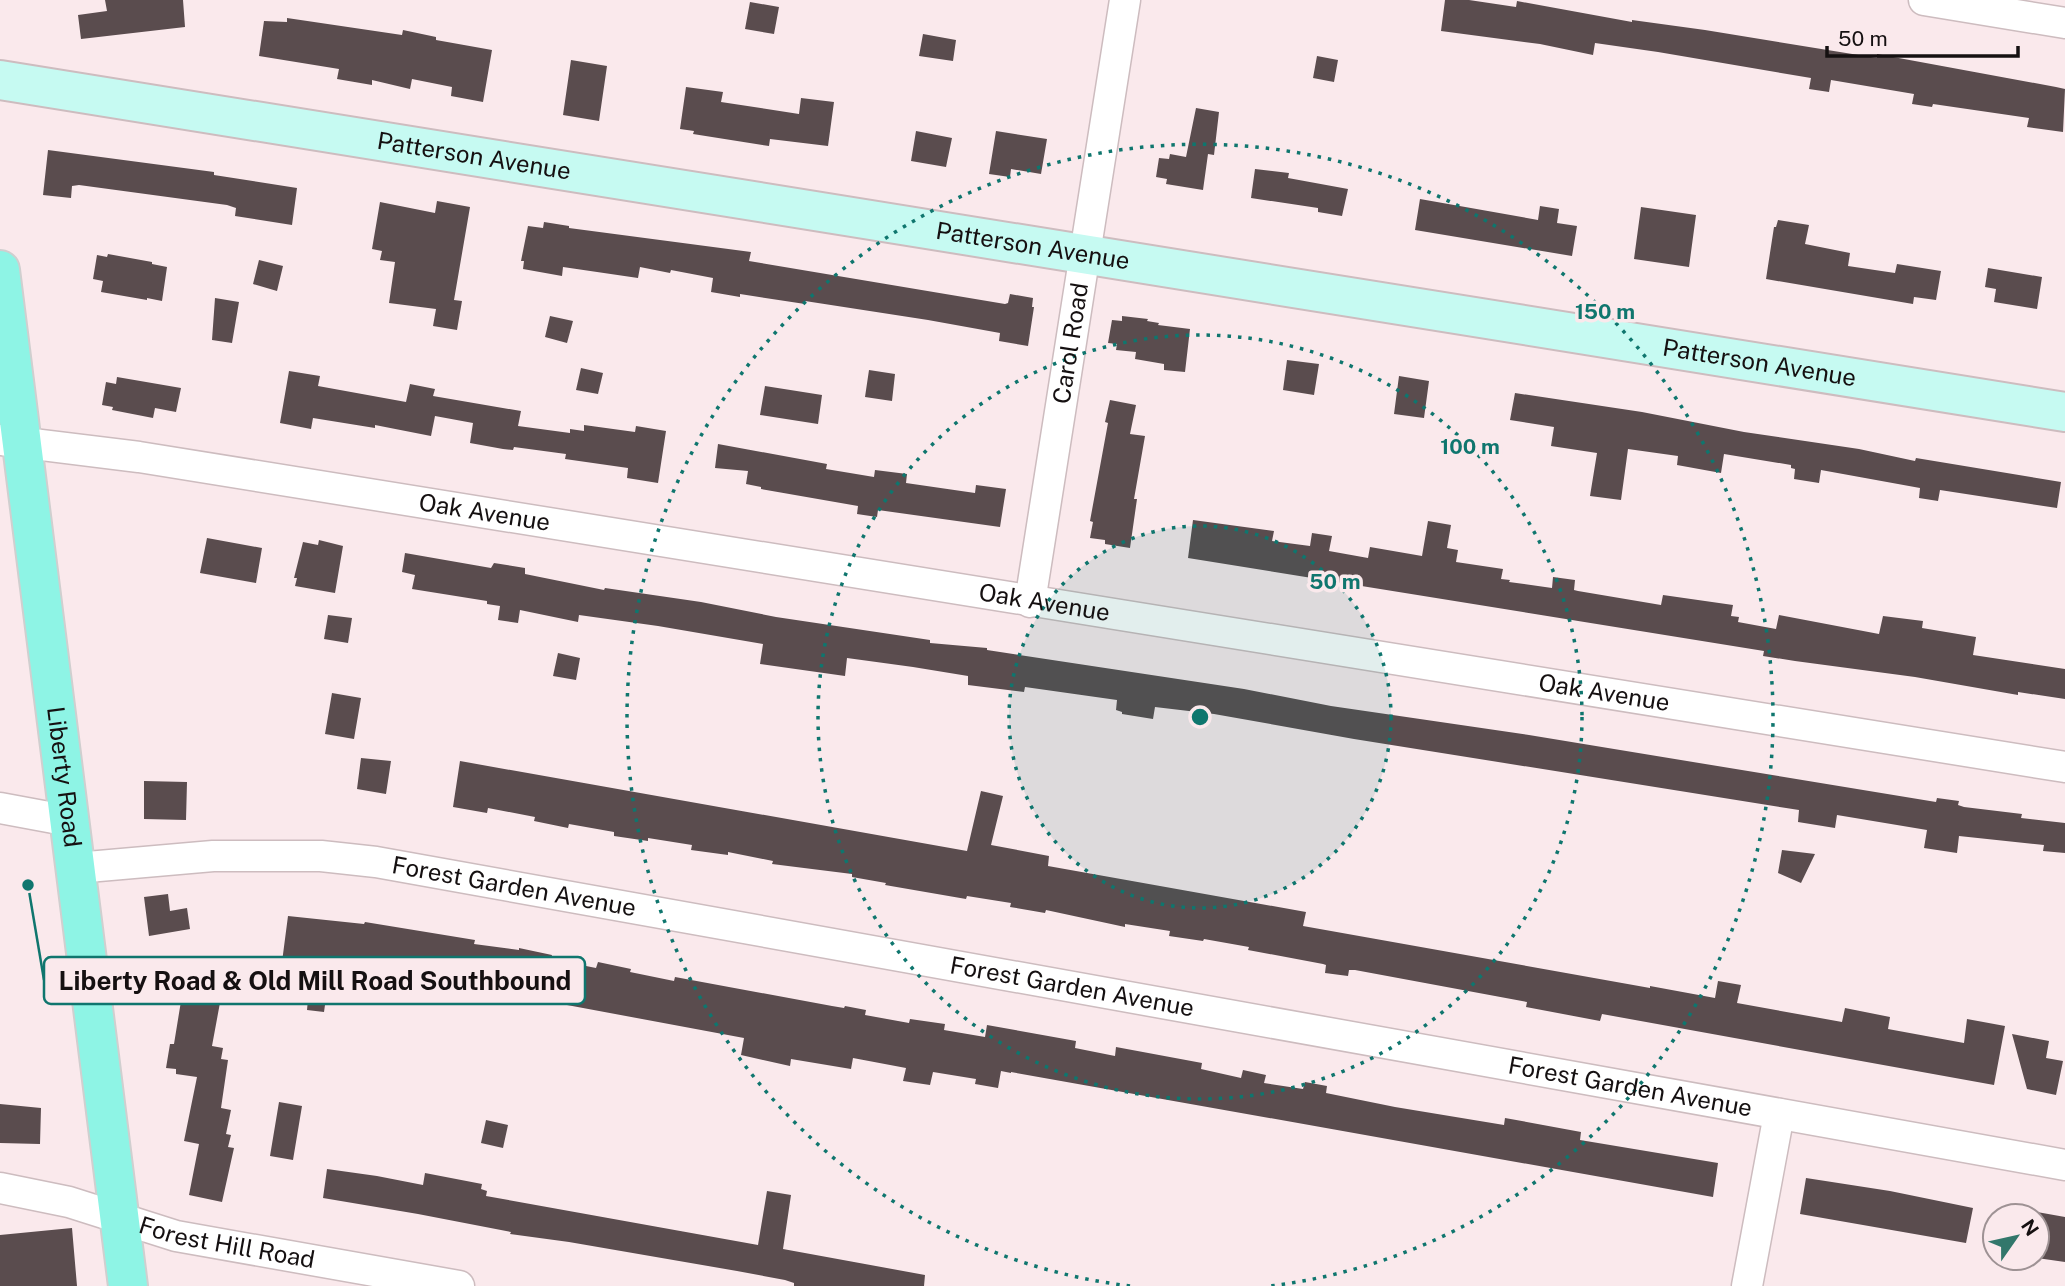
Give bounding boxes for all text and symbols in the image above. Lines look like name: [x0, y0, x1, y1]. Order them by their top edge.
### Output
scale bar: [1827, 14, 2018, 58]
text: 50 m: [1838, 26, 1888, 51]
street label: Patterson Avenue: [375, 126, 573, 185]
street label: Patterson Avenue: [934, 216, 1132, 274]
street label: Carol Road: [1046, 280, 1093, 406]
text: 150 m: [1575, 299, 1635, 324]
street label: Patterson Avenue: [1661, 333, 1858, 391]
text: 100 m: [1440, 434, 1500, 459]
street label: Oak Avenue: [417, 487, 552, 536]
text: 50 m: [1309, 569, 1361, 594]
street label: Oak Avenue: [977, 577, 1112, 626]
street label: Oak Avenue: [1537, 667, 1672, 716]
street label: Liberty Road: [42, 705, 88, 849]
centre of rings: [1188, 705, 1212, 729]
street label: Forest Garden Avenue: [390, 850, 638, 921]
street label: Forest Garden Avenue: [948, 950, 1196, 1022]
callout: Liberty Road & Old Mill Road Southbound: [44, 957, 585, 1004]
text: Liberty Road & Old Mill Road Southbound: [59, 965, 571, 996]
street label: Forest Garden Avenue: [1506, 1050, 1755, 1122]
north arrow: [1981, 1202, 2051, 1272]
street label: Forest Hill Road: [136, 1210, 317, 1273]
text: N: [2017, 1215, 2043, 1240]

